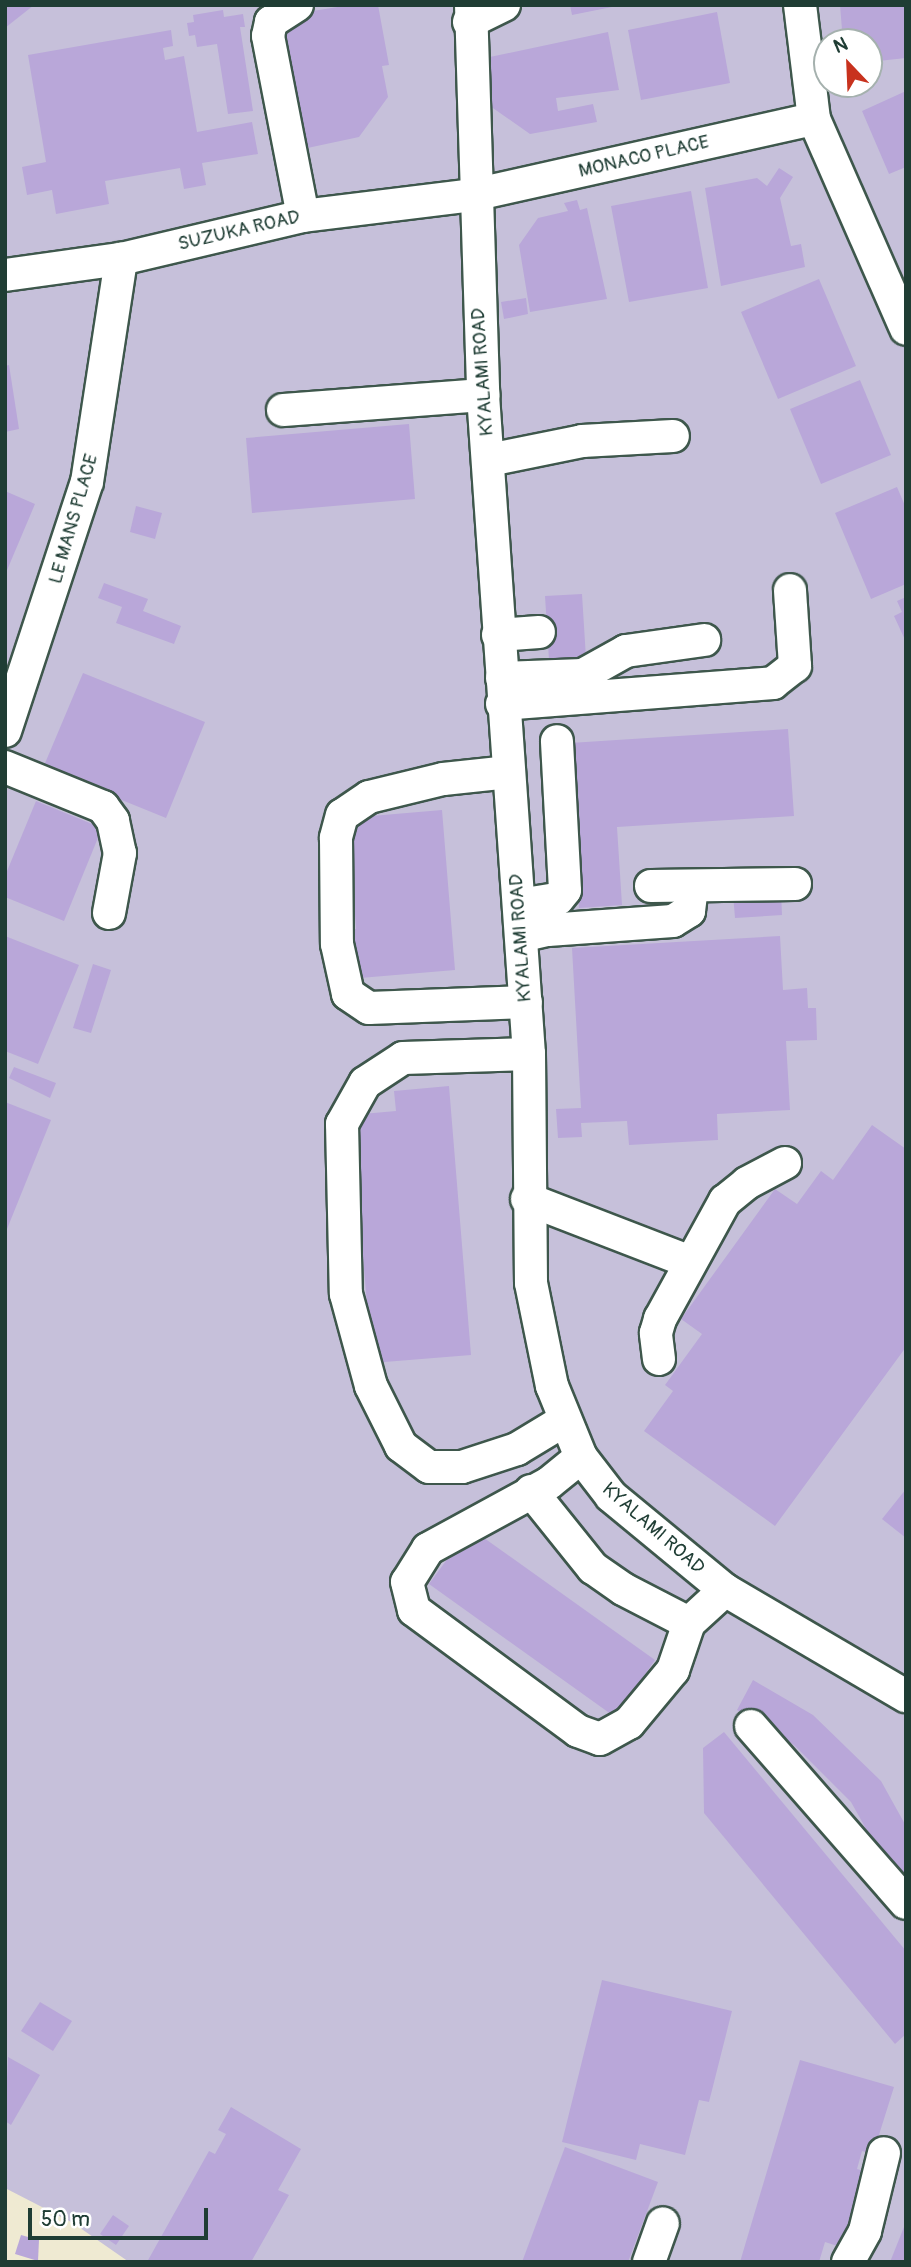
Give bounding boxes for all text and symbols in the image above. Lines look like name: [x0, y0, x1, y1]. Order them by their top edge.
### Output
north arrow: [813, 28, 883, 98]
text: N: [830, 32, 851, 59]
street label: MONACO PLACE: [577, 131, 711, 183]
street label: SUZUKA ROAD: [176, 206, 302, 256]
street label: KYALAMI ROAD: [467, 307, 499, 437]
street label: LE MANS PLACE: [45, 451, 103, 587]
street label: KYALAMI ROAD: [505, 873, 537, 1003]
street label: KYALAMI ROAD: [597, 1478, 709, 1580]
scale bar: [32, 2194, 212, 2238]
text: 50 m: [41, 2206, 90, 2233]

